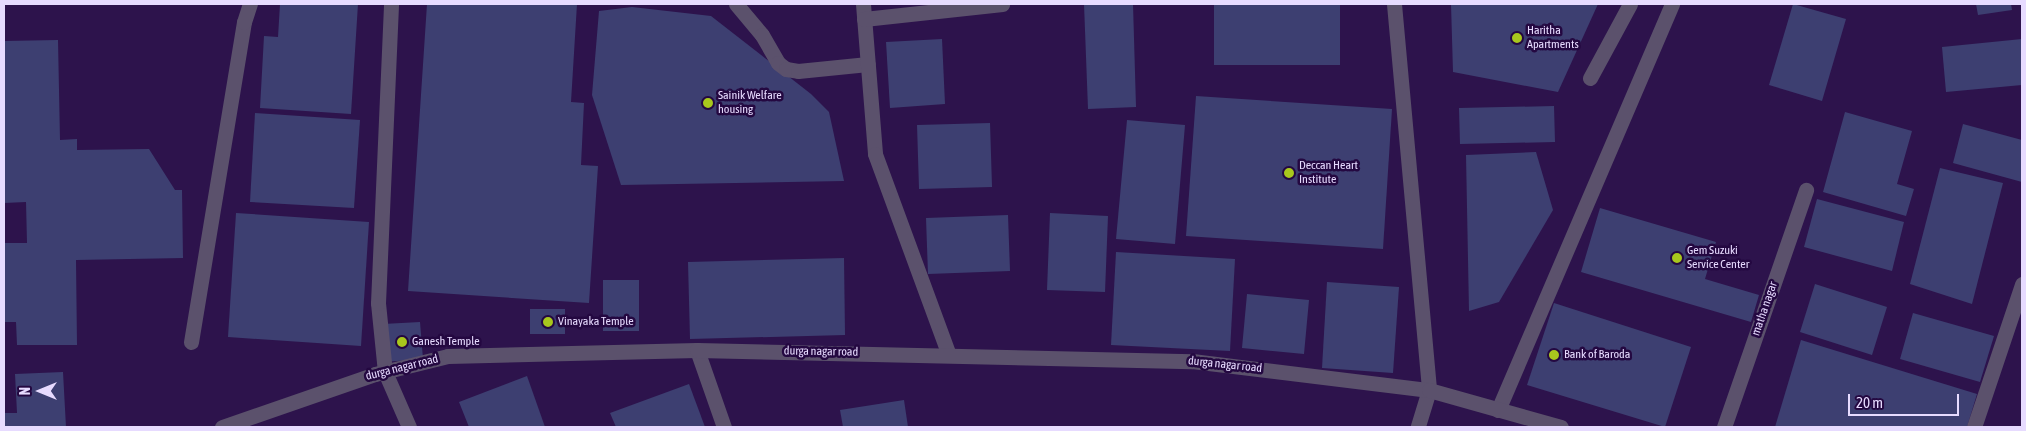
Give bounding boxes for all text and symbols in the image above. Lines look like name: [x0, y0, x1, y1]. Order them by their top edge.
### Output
place label: Haritha Apartments: [1527, 24, 1579, 52]
marker: Haritha Apartments: [1511, 32, 1523, 44]
place label: Sainik Welfare housing: [718, 89, 782, 117]
marker: Sainik Welfare housing: [702, 97, 714, 109]
place label: Deccan Heart Institute: [1299, 159, 1358, 187]
marker: Deccan Heart Institute: [1283, 167, 1295, 179]
place label: Gem Suzuki Service Center: [1687, 244, 1749, 272]
marker: Gem Suzuki Service Center: [1671, 252, 1683, 264]
street label: matha nagar: [1749, 280, 1781, 338]
place label: Vinayaka Temple: [558, 315, 634, 329]
marker: Vinayaka Temple: [542, 316, 554, 328]
place label: Ganesh Temple: [412, 335, 480, 349]
marker: Ganesh Temple: [396, 336, 408, 348]
street label: durga nagar road: [784, 344, 858, 360]
place label: Bank of Baroda: [1564, 348, 1630, 362]
marker: Bank of Baroda: [1548, 349, 1560, 361]
street label: durga nagar road: [364, 352, 440, 384]
street label: durga nagar road: [1187, 354, 1263, 376]
north arrow: [15, 366, 65, 416]
scale bar: [1851, 384, 1962, 416]
text: N: [17, 387, 33, 395]
text: 20 m: [1856, 394, 1883, 411]

